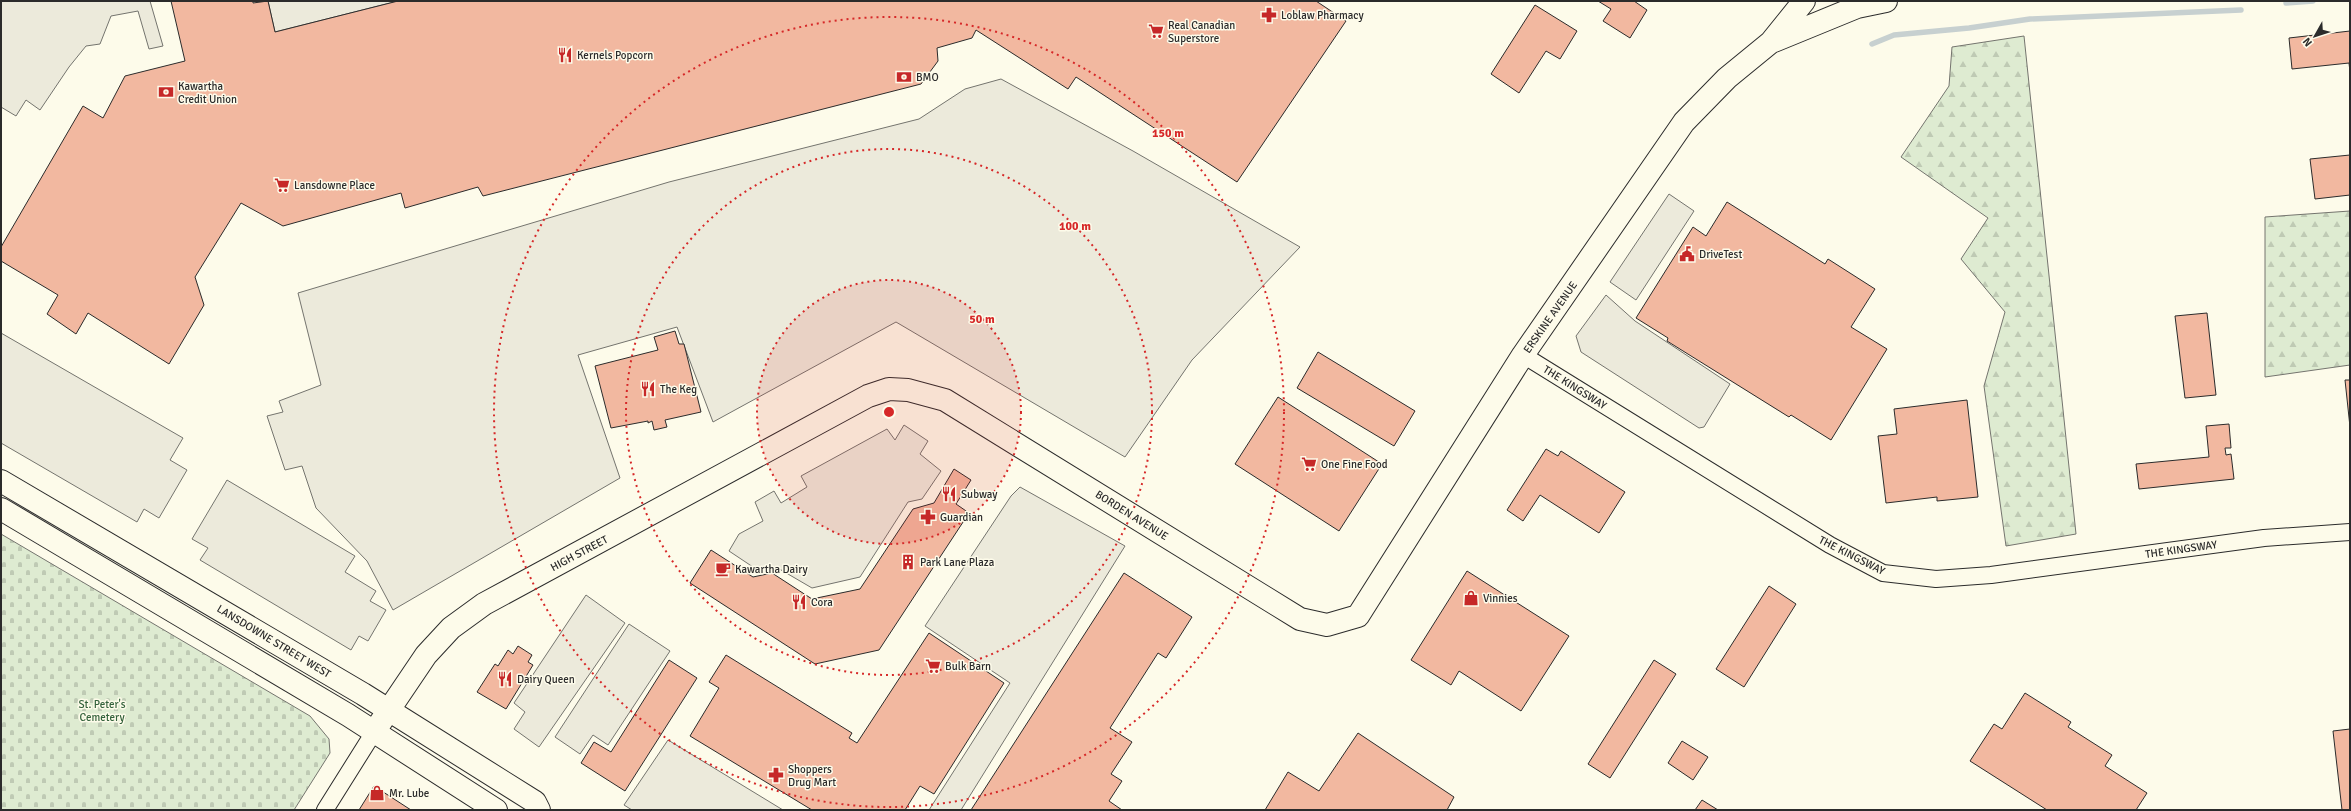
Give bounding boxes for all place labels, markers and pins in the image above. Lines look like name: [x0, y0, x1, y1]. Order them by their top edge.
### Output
pharmacy icon: Loblaw Pharmacy: [1260, 6, 1278, 24]
place label: Loblaw Pharmacy: [1281, 9, 1364, 22]
place label: Real Canadian Superstore: [1168, 19, 1235, 45]
supermarket icon: Real Canadian Superstore: [1147, 22, 1165, 40]
restaurant icon: Kernels Popcorn: [556, 46, 574, 64]
place label: Kernels Popcorn: [577, 49, 653, 62]
bank icon: BMO: [895, 68, 913, 86]
place label: BMO: [916, 71, 939, 84]
place label: Kawartha Credit Union: [178, 80, 237, 106]
bank icon: Kawartha Credit Union: [157, 83, 175, 101]
supermarket icon: Lansdowne Place: [273, 176, 291, 194]
place label: Lansdowne Place: [294, 179, 375, 192]
public building icon: DriveTest: [1678, 245, 1696, 263]
place label: DriveTest: [1699, 248, 1742, 261]
restaurant icon: The Keg: [639, 380, 657, 398]
place label: The Keg: [660, 383, 697, 396]
centre of rings: [882, 405, 896, 419]
supermarket icon: One Fine Food: [1300, 455, 1318, 473]
place label: One Fine Food: [1321, 458, 1388, 471]
restaurant icon: Subway: [940, 485, 958, 503]
place label: Subway: [961, 488, 998, 501]
pharmacy icon: Guardian: [919, 508, 937, 526]
place label: Guardian: [940, 511, 983, 524]
building icon: Park Lane Plaza: [899, 553, 917, 571]
place label: Park Lane Plaza: [920, 556, 995, 569]
cafe icon: Kawartha Dairy: [714, 560, 732, 578]
place label: Kawartha Dairy: [735, 563, 808, 576]
shop icon: Vinnies: [1462, 589, 1480, 607]
place label: Vinnies: [1483, 592, 1518, 605]
restaurant icon: Cora: [790, 593, 808, 611]
place label: Cora: [811, 596, 833, 609]
supermarket icon: Bulk Barn: [924, 657, 942, 675]
place label: Bulk Barn: [945, 660, 991, 673]
restaurant icon: Dairy Queen: [496, 670, 514, 688]
place label: Dairy Queen: [517, 673, 575, 686]
place label: Shoppers Drug Mart: [788, 763, 836, 789]
pharmacy icon: Shoppers Drug Mart: [767, 766, 785, 784]
shop icon: Mr. Lube: [368, 784, 386, 802]
place label: Mr. Lube: [389, 787, 429, 800]

